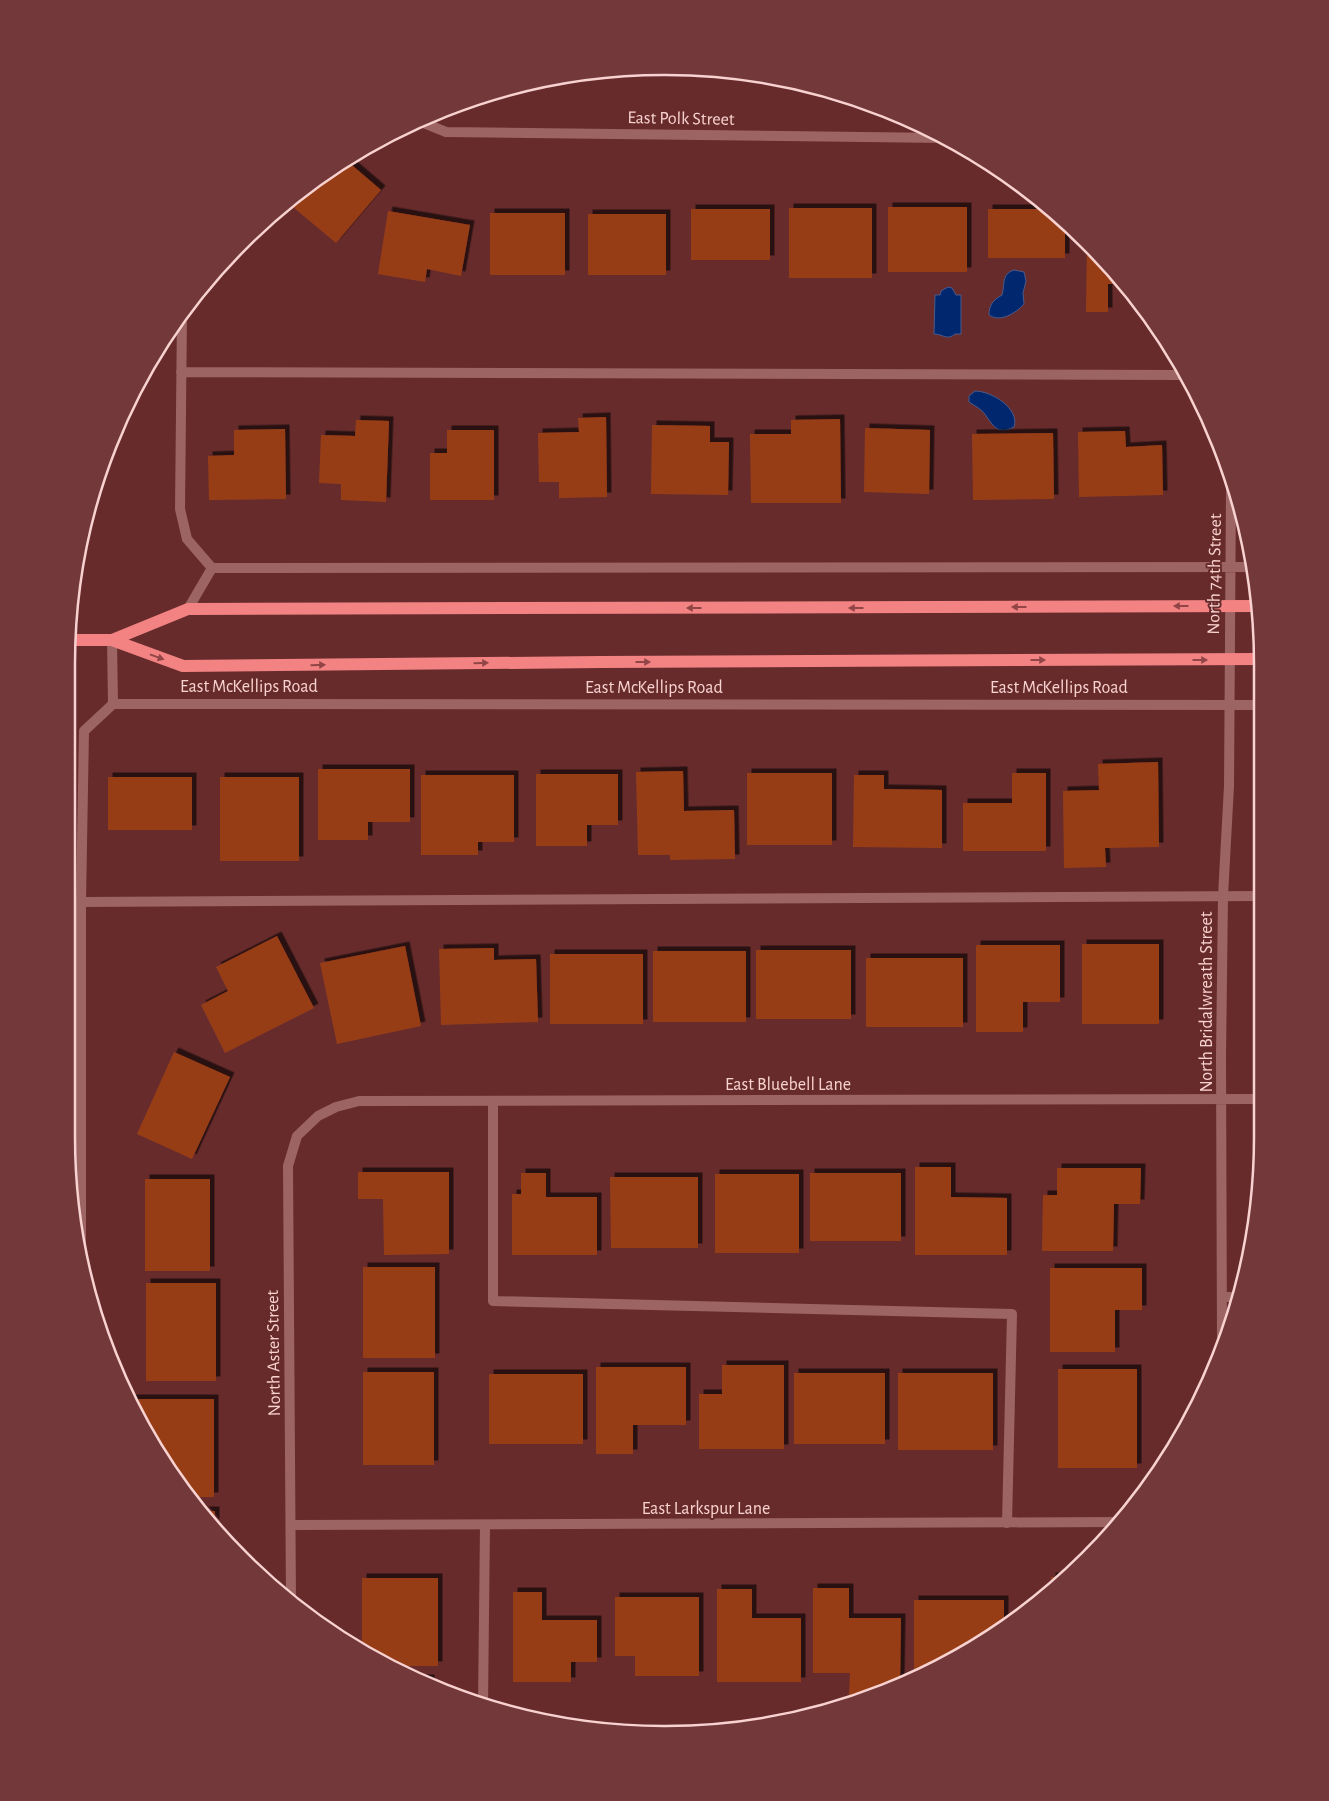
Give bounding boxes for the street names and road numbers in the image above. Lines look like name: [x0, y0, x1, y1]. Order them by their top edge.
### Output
street label: East Polk Street: [627, 109, 735, 129]
street label: North 74th Street: [1205, 513, 1225, 635]
street label: East McKellips Road: [180, 678, 318, 696]
street label: East McKellips Road: [585, 679, 723, 697]
street label: East McKellips Road: [990, 679, 1128, 697]
street label: North Bridalwreath Street: [1198, 911, 1216, 1093]
street label: East Bluebell Lane: [725, 1076, 851, 1094]
street label: North Aster Street: [264, 1289, 284, 1416]
street label: East Larkspur Lane: [642, 1500, 770, 1518]

